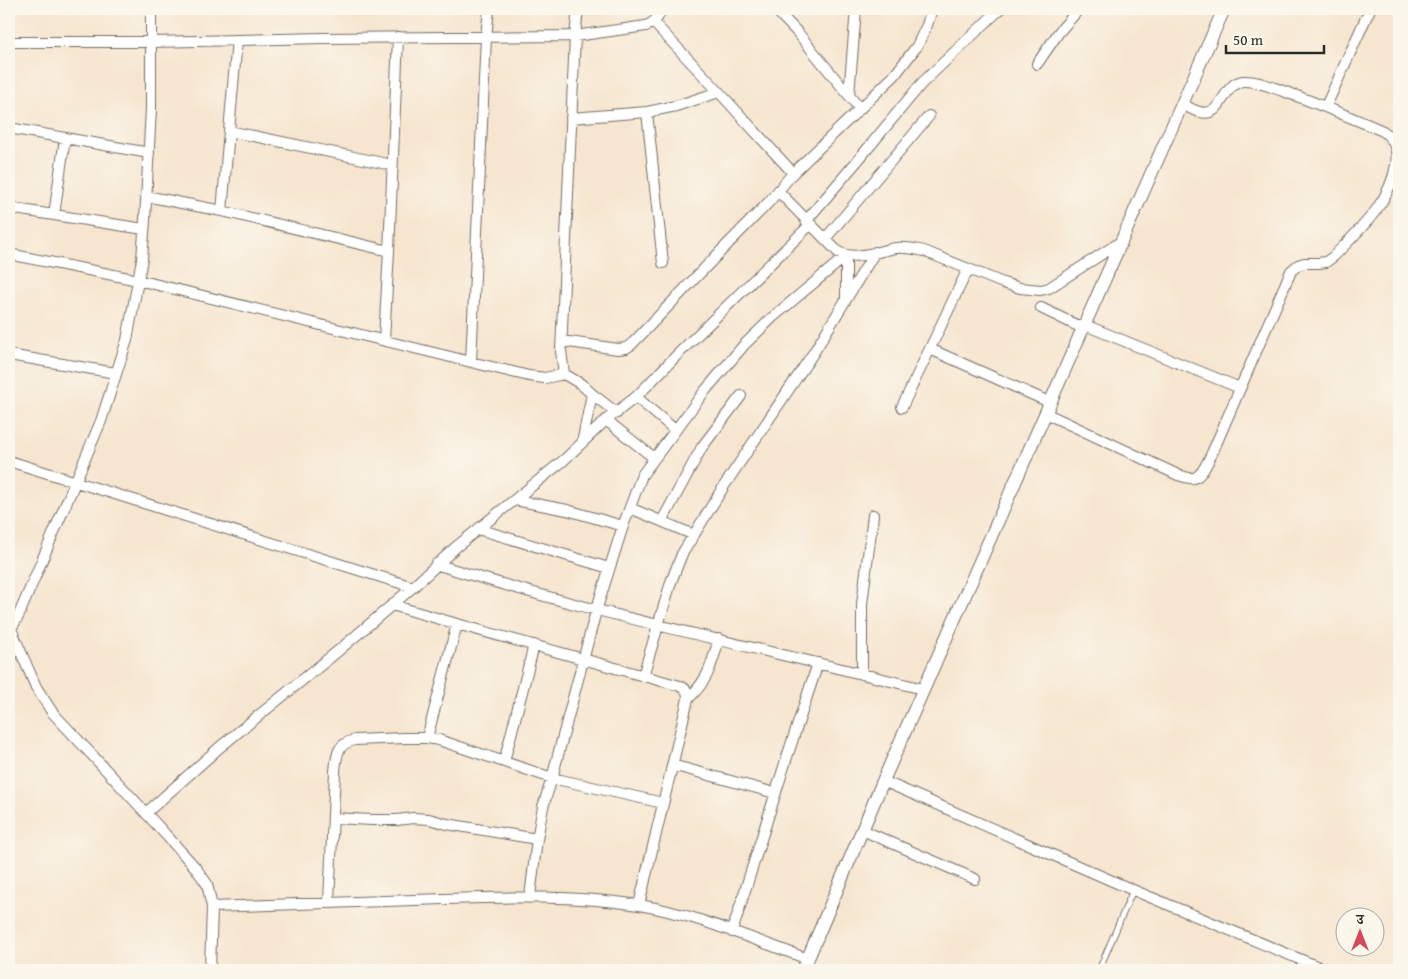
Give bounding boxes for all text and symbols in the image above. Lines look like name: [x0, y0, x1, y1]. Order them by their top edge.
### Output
scale bar: [1226, 22, 1323, 54]
text: 50 m: [1233, 29, 1264, 50]
north arrow: [1336, 906, 1386, 956]
text: उ: [1355, 909, 1364, 929]

